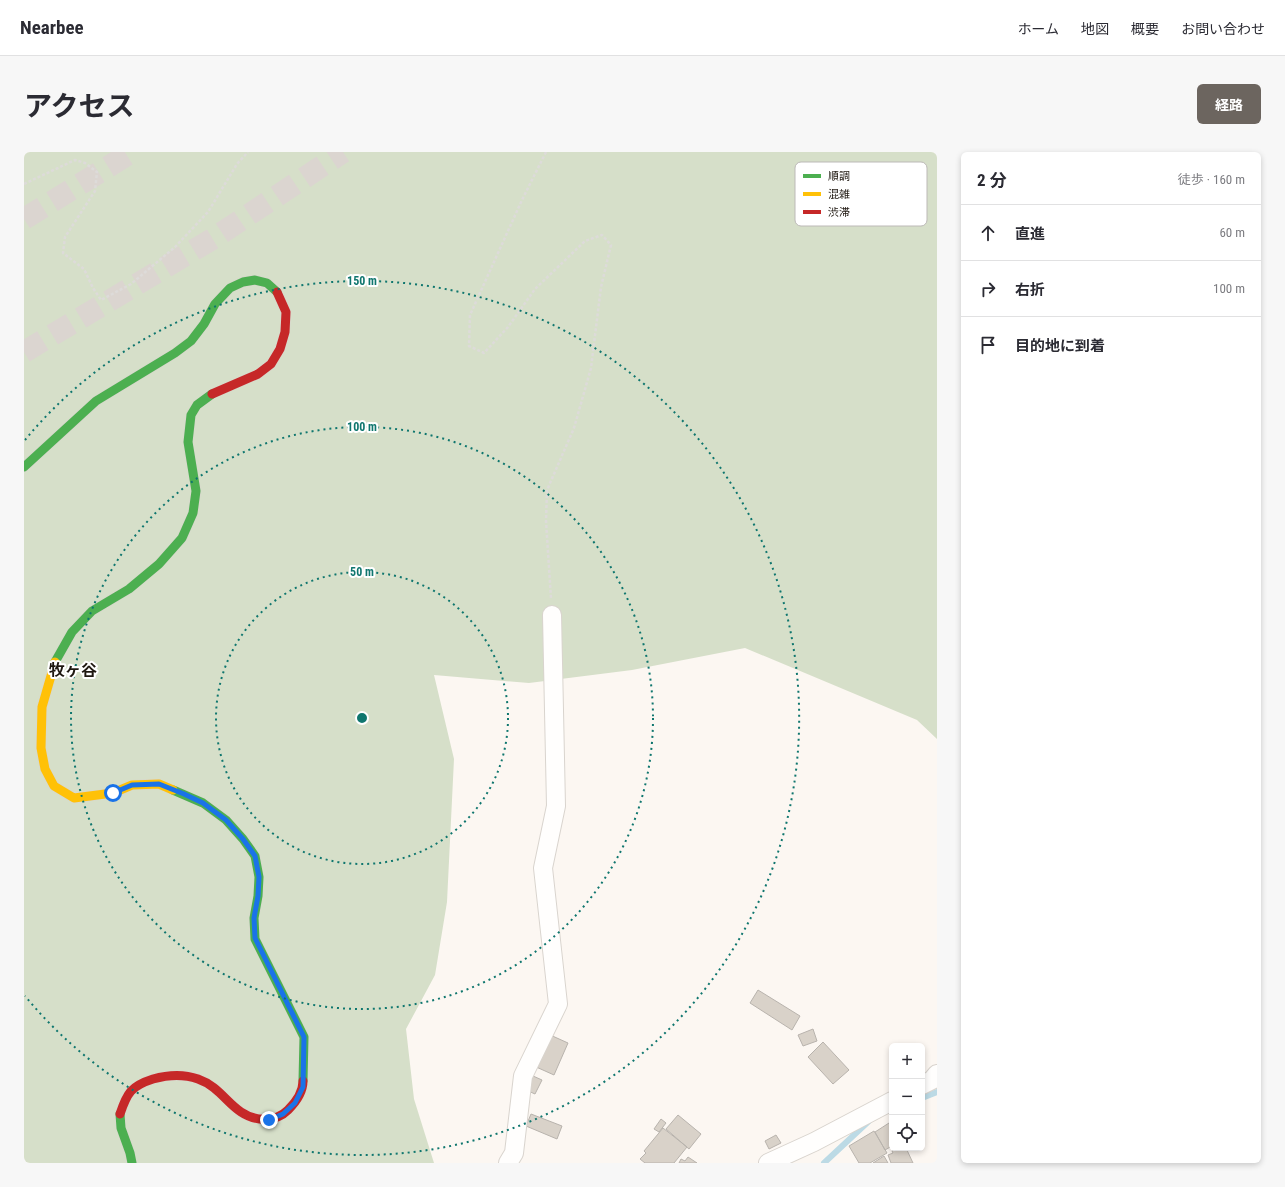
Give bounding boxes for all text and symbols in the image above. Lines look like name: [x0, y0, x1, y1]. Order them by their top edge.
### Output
text: Nearbee: [20, 16, 84, 39]
text: ホーム: [1017, 21, 1059, 37]
text: 地図: [1081, 21, 1109, 37]
text: 概要: [1131, 21, 1159, 37]
text: お問い合わせ: [1181, 21, 1265, 37]
button: 経路: [1197, 84, 1261, 124]
text: アクセス: [24, 90, 135, 123]
legend: [795, 162, 927, 226]
text: 順調: [828, 170, 850, 183]
text: 2 分: [977, 170, 1007, 190]
text: 徒歩 · 160 m: [1178, 172, 1245, 187]
text: 混雑: [828, 188, 850, 201]
text: 渋滞: [828, 206, 850, 219]
icon: ahead: [977, 222, 999, 244]
text: 直進: [1015, 225, 1045, 243]
text: 60 m: [1219, 225, 1245, 240]
text: 150 m: [347, 274, 377, 288]
icon: right: [977, 278, 999, 300]
text: 右折: [1015, 281, 1045, 299]
text: 100 m: [1213, 281, 1245, 296]
icon: arrive: [977, 334, 999, 356]
text: 目的地に到着: [1015, 337, 1105, 355]
text: 100 m: [347, 420, 377, 434]
text: 50 m: [350, 565, 374, 579]
district label: 牧ヶ谷: [49, 661, 97, 680]
centre of rings: [355, 711, 369, 725]
route start: [104, 784, 122, 802]
map controls: [889, 1043, 925, 1151]
button: +: [889, 1043, 925, 1079]
button: −: [889, 1079, 925, 1115]
route end: [260, 1111, 278, 1129]
button: locate: [889, 1115, 925, 1151]

